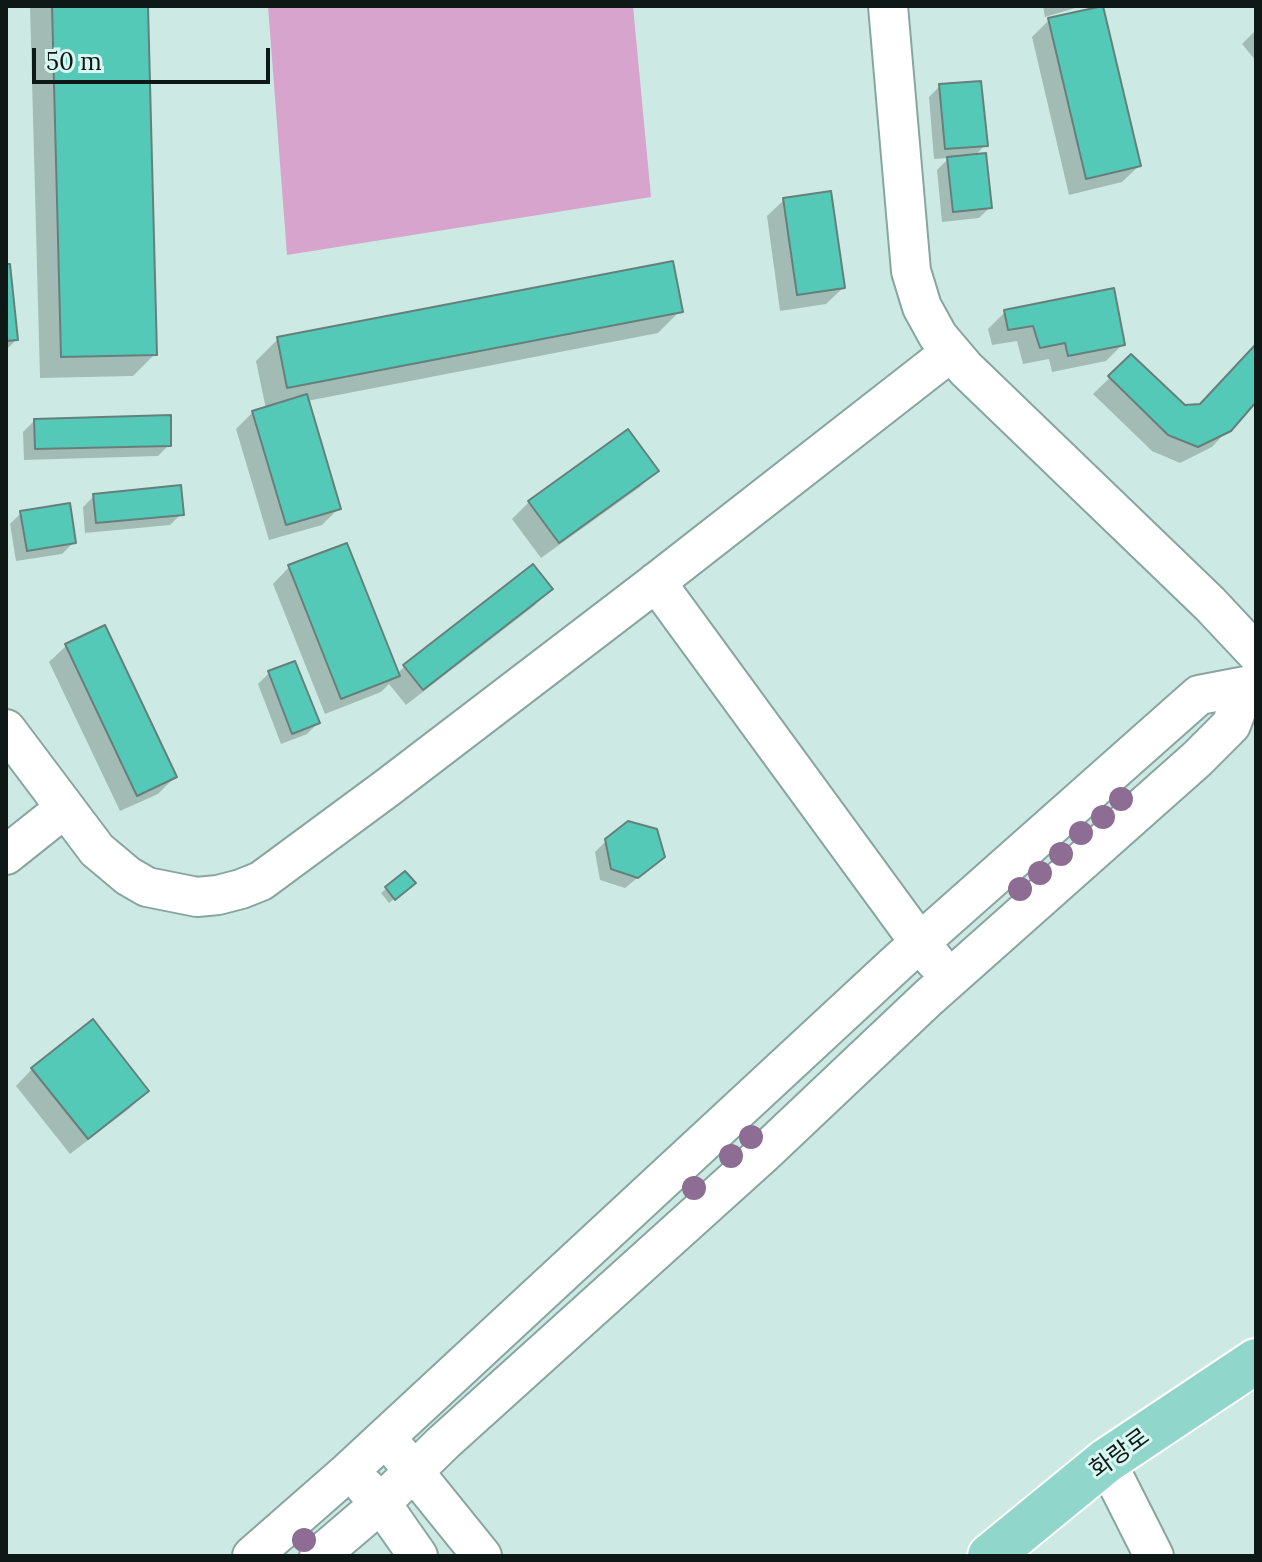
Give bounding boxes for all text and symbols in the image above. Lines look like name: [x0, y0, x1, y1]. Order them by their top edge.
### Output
scale bar: [36, 32, 274, 82]
text: 50 m: [46, 46, 102, 77]
street label: 화랑로: [1085, 1423, 1155, 1485]

